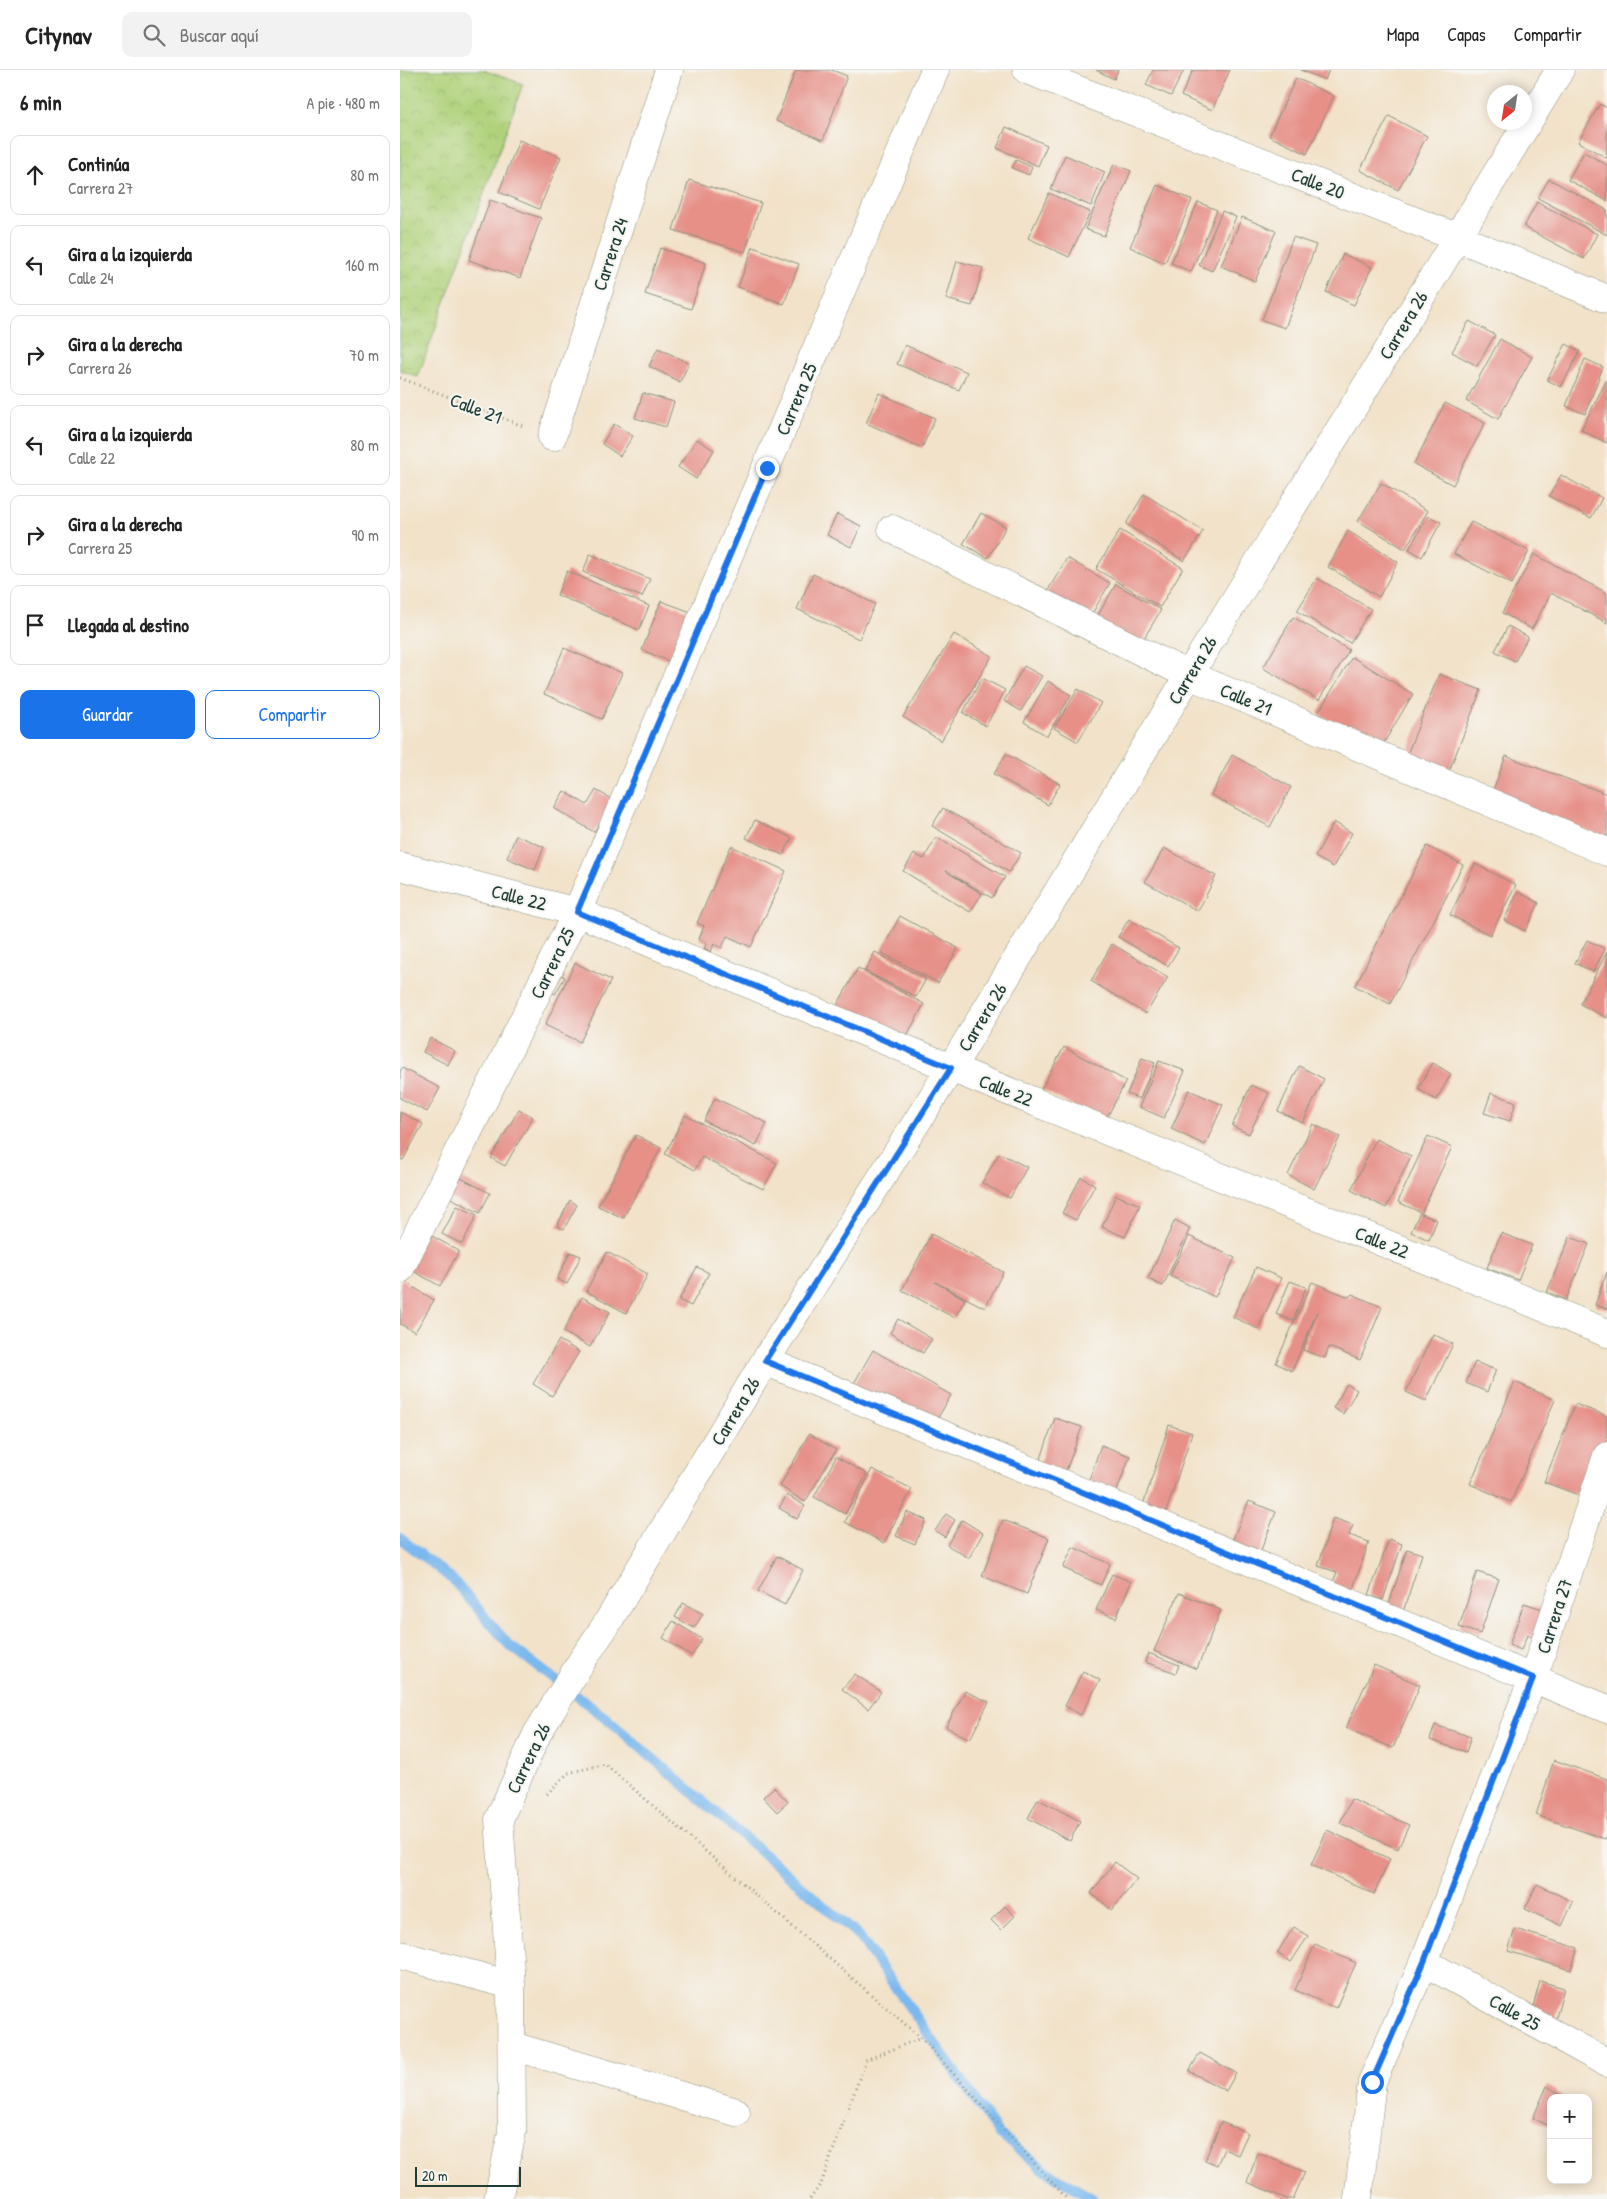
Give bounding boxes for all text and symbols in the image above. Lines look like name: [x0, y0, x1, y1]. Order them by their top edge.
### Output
search box: [122, 12, 472, 57]
text: Citynav: [25, 19, 92, 51]
icon: search: [140, 21, 168, 49]
text: Buscar aquí: [180, 22, 259, 48]
text: Mapa: [1387, 22, 1419, 47]
text: Capas: [1447, 22, 1486, 47]
text: Compartir: [1514, 22, 1582, 47]
north arrow: [1487, 85, 1532, 130]
text: 6 min: [20, 88, 62, 117]
text: A pie · 480 m: [306, 92, 380, 114]
text: Continúa: [68, 151, 129, 177]
icon: ahead: [21, 161, 49, 189]
street label: Calle 20: [1287, 161, 1349, 205]
text: 80 m: [350, 164, 379, 186]
text: Carrera 27: [68, 177, 133, 199]
street label: Carrera 24: [586, 214, 634, 294]
text: Gira a la izquierda: [68, 241, 192, 267]
icon: left: [21, 251, 49, 279]
text: 160 m: [345, 254, 379, 276]
text: Calle 24: [68, 267, 113, 289]
street label: Carrera 26: [1372, 286, 1434, 364]
text: Gira a la derecha: [68, 331, 182, 357]
icon: right: [21, 341, 49, 369]
text: 70 m: [349, 344, 379, 366]
text: Carrera 26: [68, 357, 132, 379]
street label: Carrera 25: [769, 359, 823, 439]
street label: Calle 21: [446, 386, 506, 430]
text: Gira a la izquierda: [68, 421, 192, 447]
icon: left: [21, 431, 49, 459]
text: 80 m: [350, 434, 379, 456]
text: Calle 22: [68, 447, 115, 469]
route end: [756, 457, 779, 480]
text: Gira a la derecha: [68, 511, 182, 537]
icon: right: [21, 521, 49, 549]
text: 90 m: [351, 524, 379, 546]
text: Carrera 25: [68, 537, 132, 559]
icon: arrive: [21, 611, 49, 639]
text: Llegada al destino: [68, 612, 189, 638]
street label: Carrera 26: [1161, 631, 1223, 709]
street label: Calle 21: [1216, 677, 1276, 722]
button: Guardar: [20, 690, 195, 739]
button: Compartir: [205, 690, 380, 739]
street label: Calle 22: [489, 878, 549, 916]
street label: Carrera 25: [524, 923, 580, 1003]
street label: Carrera 26: [951, 978, 1013, 1056]
street label: Calle 22: [975, 1068, 1037, 1113]
street label: Calle 22: [1351, 1220, 1413, 1265]
street label: Carrera 26: [704, 1372, 766, 1450]
street label: Carrera 27: [1530, 1575, 1578, 1657]
street label: Carrera 26: [500, 1718, 556, 1798]
street label: Calle 25: [1485, 1987, 1545, 2037]
route start: [1361, 2071, 1384, 2094]
map controls: [1547, 2094, 1592, 2184]
button: +: [1547, 2094, 1592, 2139]
button: −: [1547, 2139, 1592, 2184]
scale bar: [415, 2164, 521, 2187]
text: 20 m: [422, 2166, 448, 2185]

